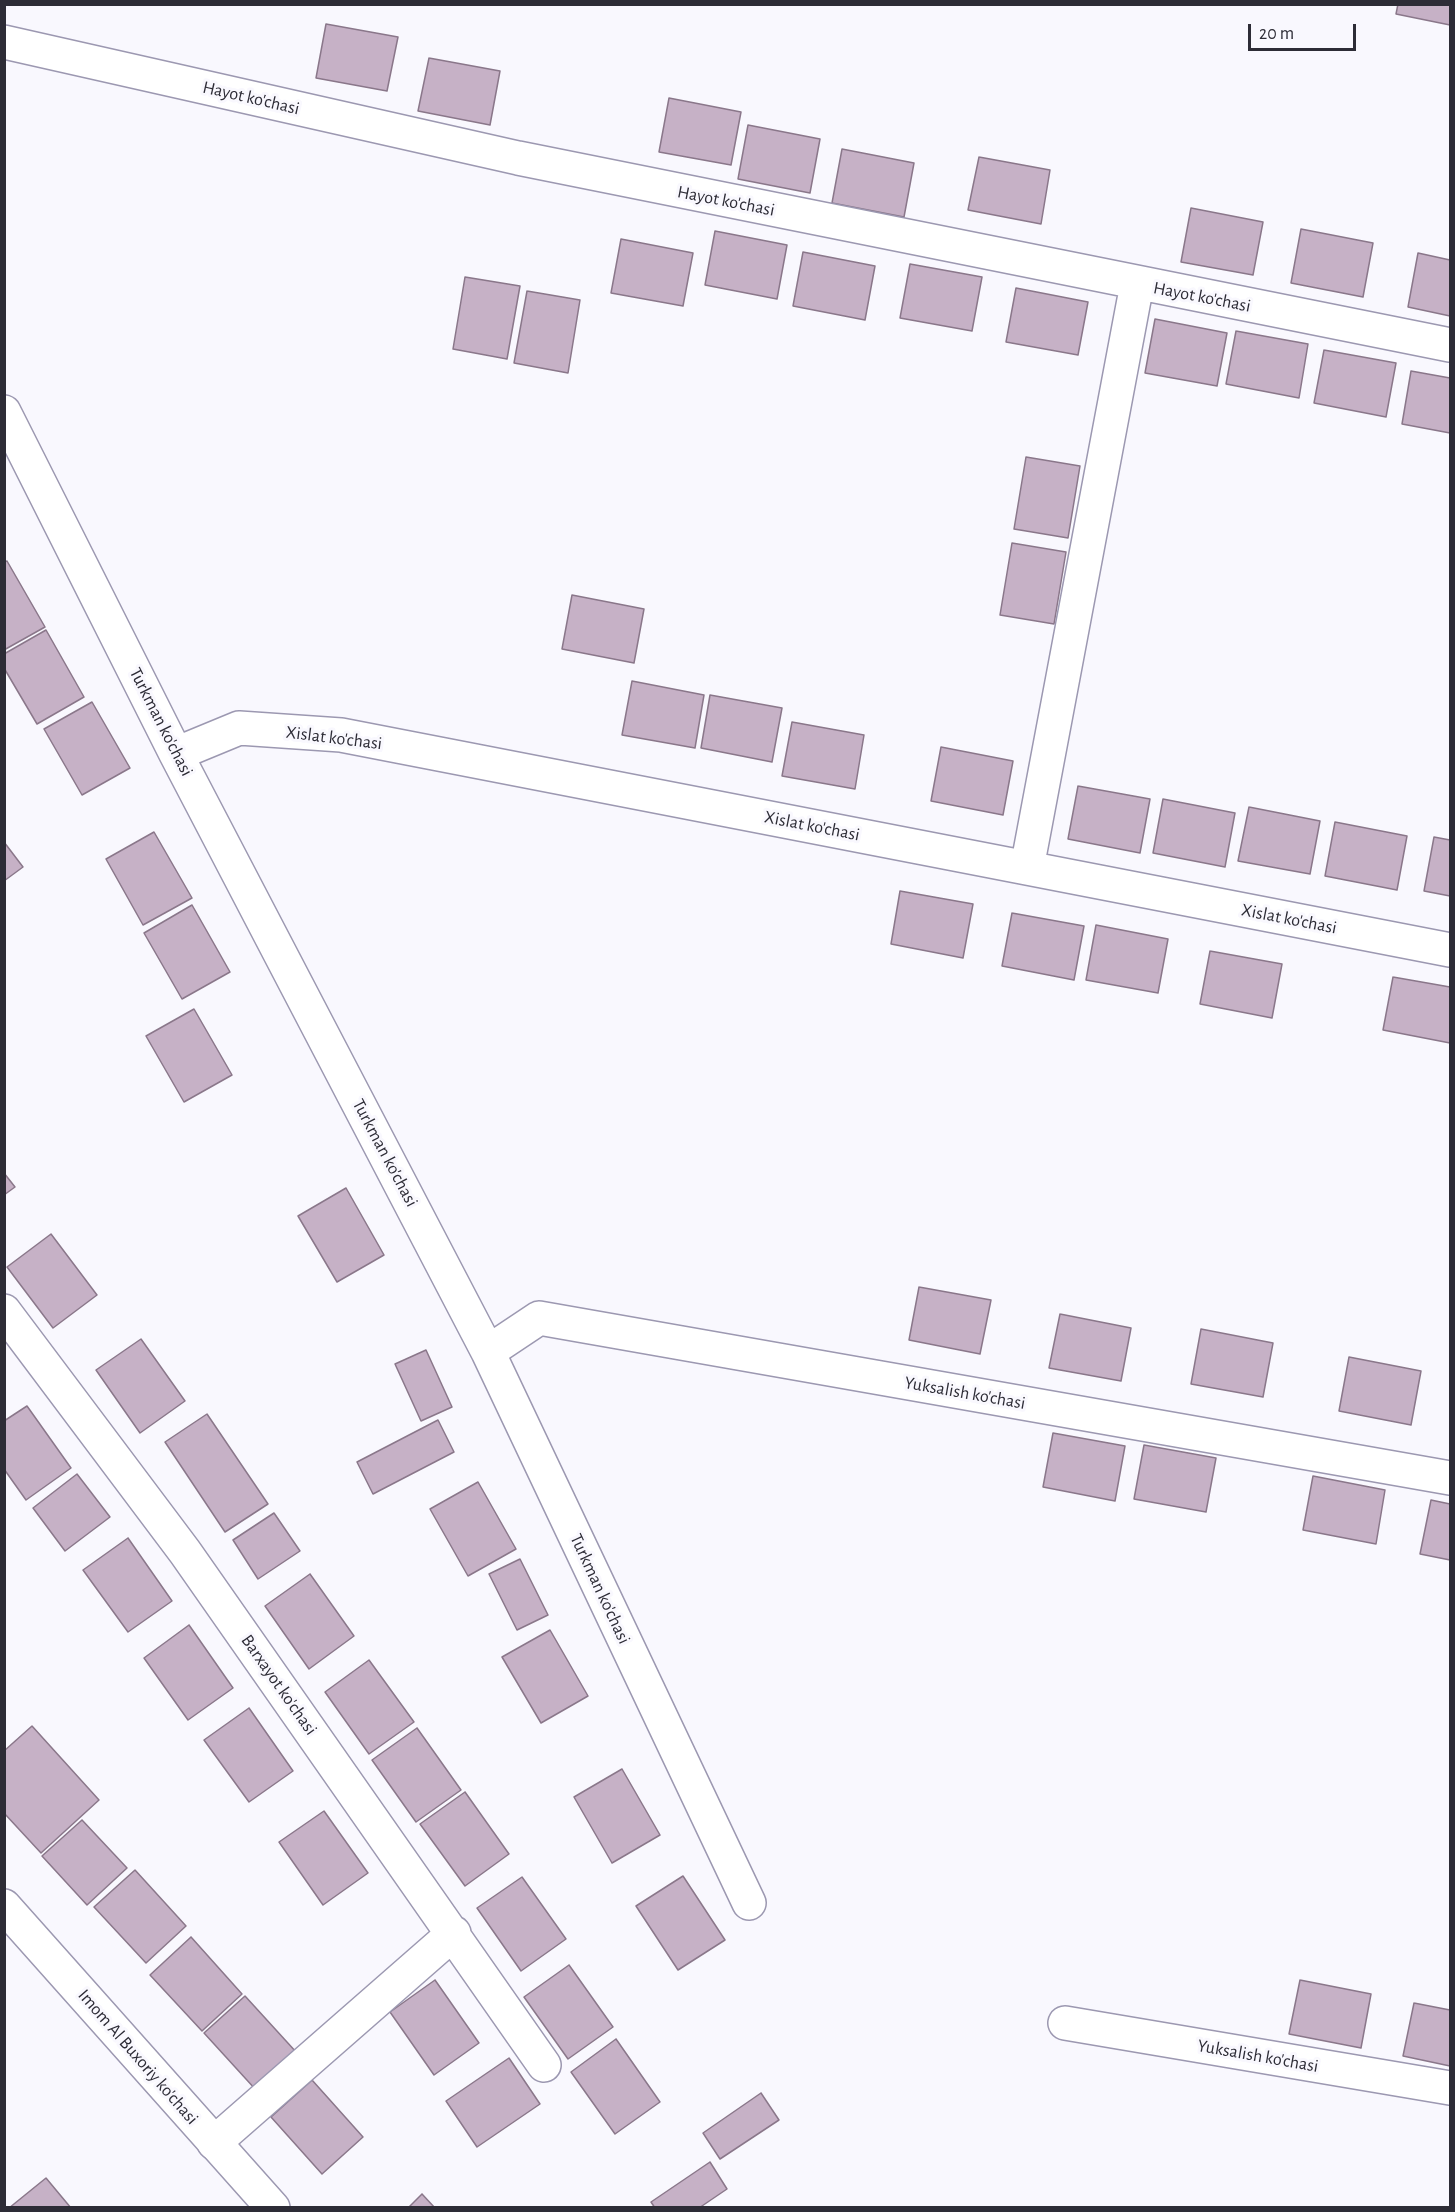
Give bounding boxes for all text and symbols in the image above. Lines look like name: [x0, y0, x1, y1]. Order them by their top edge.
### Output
scale bar: [1251, 12, 1359, 50]
text: 20 m: [1259, 25, 1294, 43]
street label: Hayot ko'chasi: [200, 76, 302, 120]
street label: Hayot ko'chasi: [675, 181, 777, 221]
street label: Hayot ko'chasi: [1151, 277, 1253, 317]
street label: Turkman ko'chasi: [124, 664, 198, 780]
street label: Xislat ko'chasi: [285, 721, 383, 755]
street label: Xislat ko'chasi: [762, 806, 862, 846]
street label: Xislat ko'chasi: [1239, 899, 1339, 939]
street label: Turkman ko'chasi: [348, 1095, 422, 1211]
street label: Yuksalish ko'chasi: [903, 1372, 1027, 1414]
street label: Turkman ko'chasi: [565, 1530, 635, 1648]
street label: Barxayot ko'chasi: [236, 1631, 322, 1739]
street label: Imom Al Buxoriy ko'chasi: [73, 1985, 203, 2129]
street label: Yuksalish ko'chasi: [1196, 2035, 1320, 2077]

